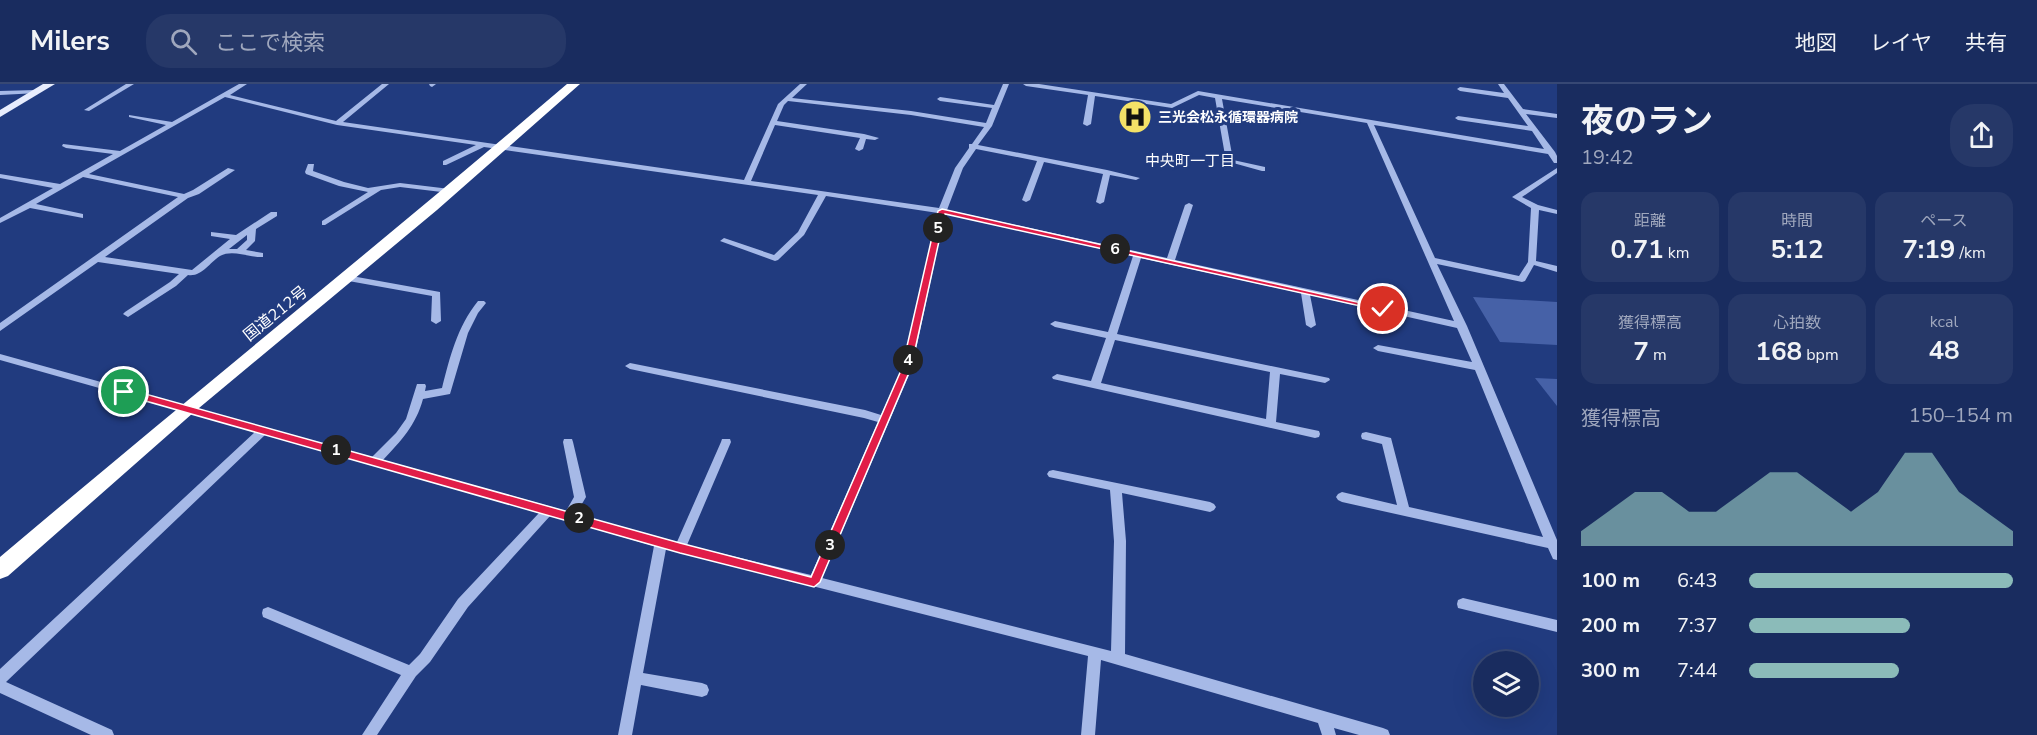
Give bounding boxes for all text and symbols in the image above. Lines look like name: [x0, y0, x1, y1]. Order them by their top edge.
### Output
search box: [146, 14, 566, 68]
text: Milers: [30, 22, 110, 60]
icon: search: [167, 25, 200, 58]
text: ここで検索: [215, 28, 325, 58]
text: 地図: [1795, 29, 1837, 57]
text: レイヤ: [1870, 29, 1932, 57]
text: 共有: [1965, 29, 2007, 57]
hospital icon: 三光会松永循環器病院: [1117, 99, 1153, 135]
text: 夜のラン: [1581, 99, 1713, 144]
button: share: [1950, 104, 2013, 167]
place label: 三光会松永循環器病院: [1158, 108, 1298, 127]
text: 19:42: [1581, 144, 1634, 171]
district label: 中央町一丁目: [1145, 151, 1235, 171]
text: 距離: [1634, 210, 1666, 232]
text: 時間: [1781, 210, 1813, 232]
text: ペース: [1920, 210, 1968, 232]
pin: 5: [923, 213, 953, 243]
text: 5: [933, 217, 943, 239]
text: 0.71: [1610, 232, 1664, 267]
text: 5:12: [1770, 232, 1824, 267]
text: 7:19: [1902, 232, 1955, 267]
pin: 6: [1100, 234, 1130, 264]
text: 6: [1110, 238, 1120, 260]
text: km: [1664, 242, 1690, 264]
text: /km: [1955, 242, 1986, 264]
street label: 国道212号: [239, 281, 312, 346]
pin: [1357, 283, 1408, 334]
icon: check: [1366, 292, 1399, 325]
text: kcal: [1930, 311, 1958, 333]
text: 獲得標高: [1618, 312, 1682, 334]
text: 心拍数: [1773, 312, 1821, 334]
text: 48: [1928, 333, 1960, 368]
text: 7: [1633, 334, 1649, 369]
text: 168: [1755, 334, 1802, 369]
text: m: [1649, 344, 1667, 366]
text: bpm: [1802, 344, 1839, 366]
pin: 4: [893, 345, 923, 375]
text: 4: [903, 349, 913, 371]
pin: [98, 366, 149, 417]
icon: arrive: [107, 375, 140, 408]
text: 150–154 m: [1909, 402, 2013, 429]
text: 獲得標高: [1581, 405, 1661, 432]
pin: 1: [321, 435, 351, 465]
text: 1: [331, 439, 341, 461]
pin: 2: [564, 503, 594, 533]
text: 2: [574, 507, 584, 529]
pin: 3: [815, 530, 845, 560]
text: 3: [825, 534, 835, 556]
text: 100 m: [1581, 567, 1640, 594]
text: 6:43: [1677, 567, 1718, 594]
text: 200 m: [1581, 612, 1640, 639]
text: 7:37: [1677, 612, 1718, 639]
map controls: [1473, 651, 1539, 717]
button: layers: [1473, 651, 1539, 717]
text: 300 m: [1581, 657, 1640, 684]
text: 7:44: [1677, 657, 1718, 684]

